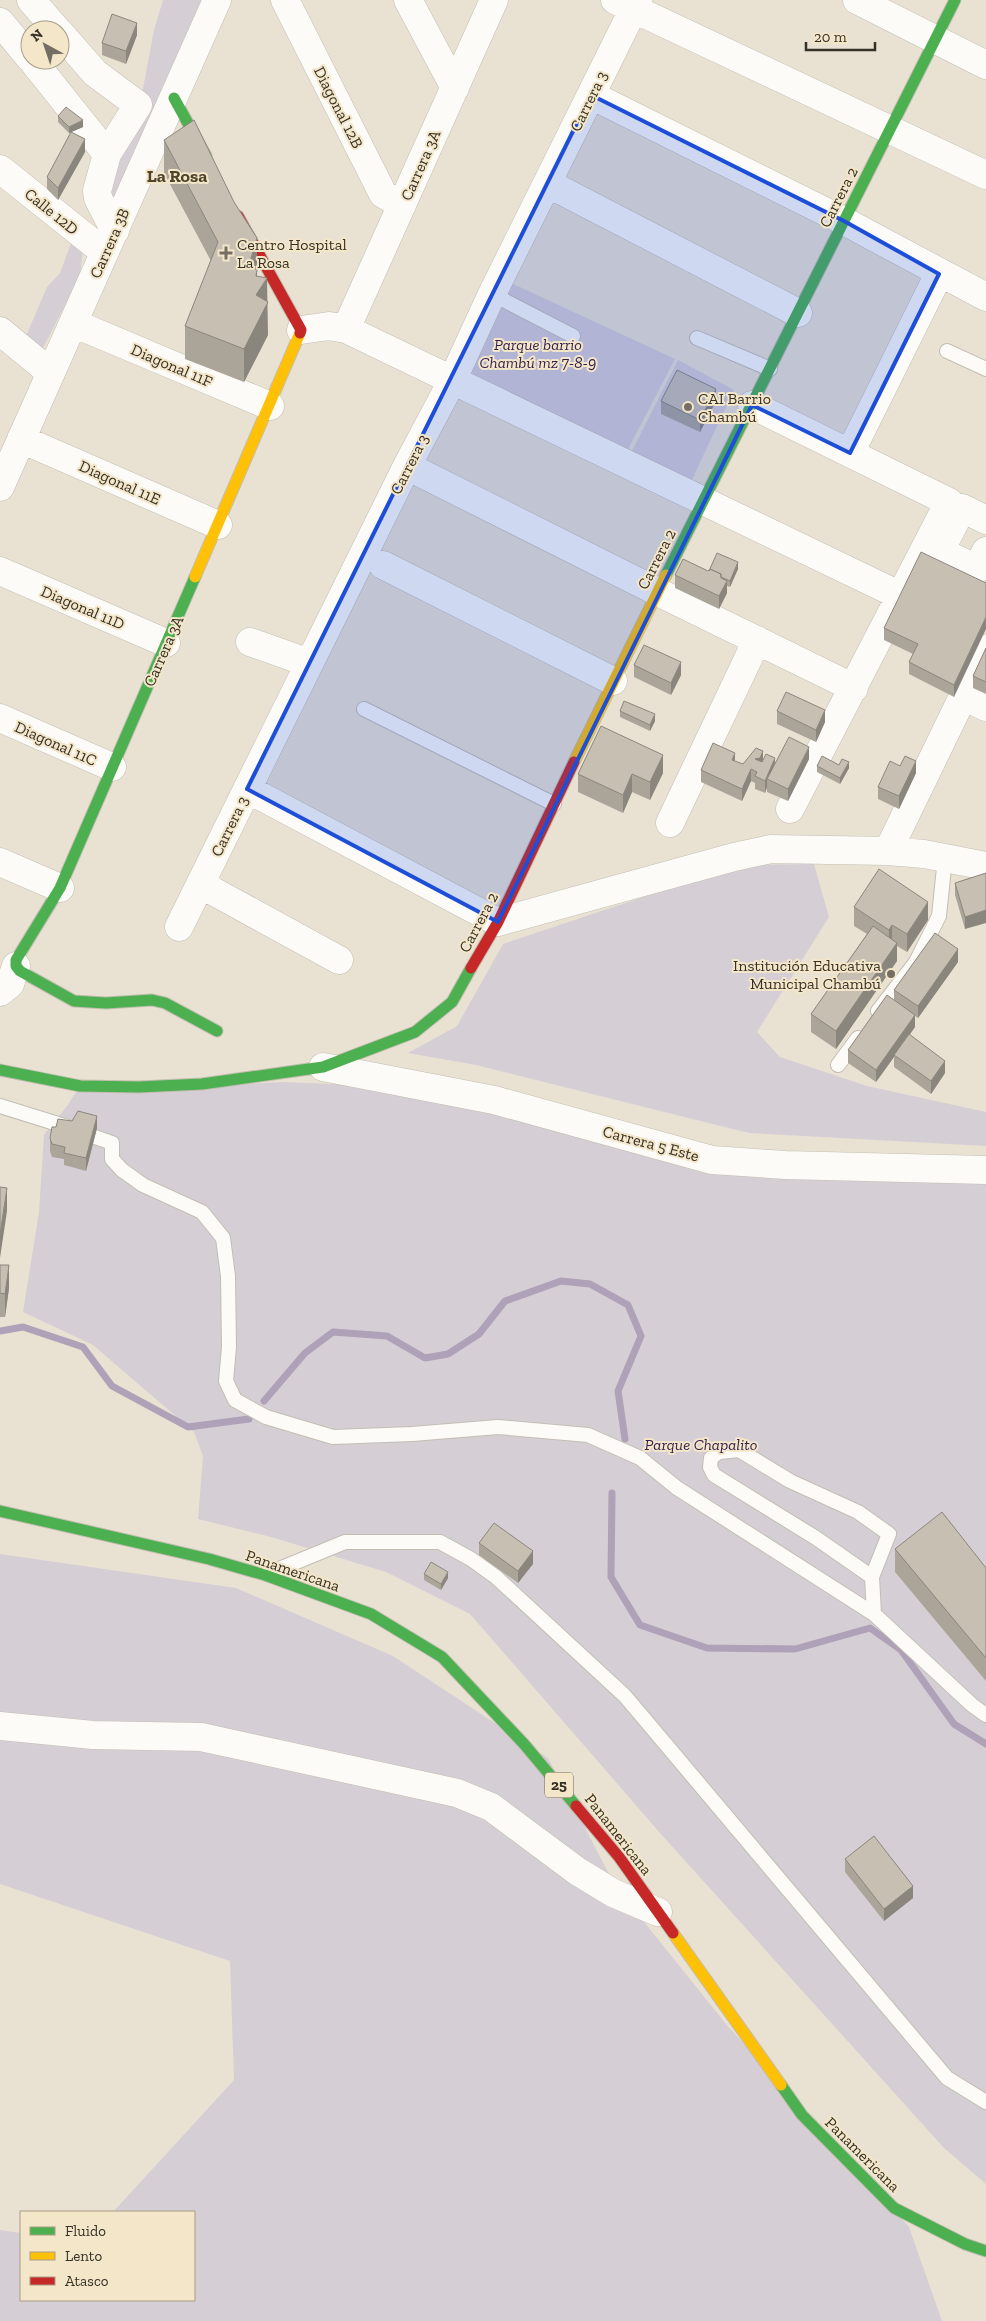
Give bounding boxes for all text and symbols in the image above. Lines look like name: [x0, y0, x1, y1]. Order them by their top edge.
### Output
north arrow: [20, 20, 70, 70]
scale bar: [806, 20, 875, 52]
text: N: [27, 25, 47, 45]
text: 20 m: [814, 28, 847, 46]
street label: Diagonal 12B: [310, 63, 367, 152]
street label: Carrera 3: [566, 68, 611, 135]
street label: Carrera 3A: [396, 126, 445, 203]
street label: Carrera 2: [815, 164, 862, 231]
district label: La Rosa: [147, 165, 207, 187]
street label: Calle 12D: [21, 184, 82, 239]
street label: Carrera 3B: [86, 205, 133, 281]
place label: Centro Hospital La Rosa: [237, 235, 347, 272]
marker: Centro Hospital La Rosa: [219, 246, 233, 260]
park label: Parque barrio Chambú mz 7-8-9: [480, 335, 596, 372]
street label: Diagonal 11F: [128, 340, 215, 391]
place label: CAI Barrio Chambú: [698, 389, 771, 426]
marker: CAI Barrio Chambú: [682, 401, 694, 413]
street label: Carrera 3: [386, 431, 433, 497]
street label: Diagonal 11E: [76, 456, 163, 509]
street label: Carrera 2: [633, 526, 680, 593]
street label: Diagonal 11D: [38, 581, 127, 634]
street label: Carrera 3A: [139, 612, 188, 689]
street label: Diagonal 11C: [12, 717, 100, 770]
street label: Carrera 3: [207, 793, 252, 860]
street label: Carrera 2: [455, 889, 502, 956]
place label: Institución Educativa Municipal Chambú: [733, 956, 881, 993]
marker: Institución Educativa Municipal Chambú: [885, 968, 897, 980]
street label: Carrera 5 Este: [601, 1122, 701, 1165]
park label: Parque Chapalito: [645, 1435, 757, 1454]
street label: Panamericana: [243, 1545, 343, 1596]
road number: 25: [545, 1772, 573, 1798]
street label: Panamericana: [581, 1790, 657, 1879]
street label: Panamericana: [821, 2113, 904, 2196]
legend: [20, 2211, 195, 2301]
text: Fluido: [65, 2222, 106, 2240]
text: Lento: [65, 2247, 102, 2265]
text: Atasco: [65, 2272, 109, 2290]

